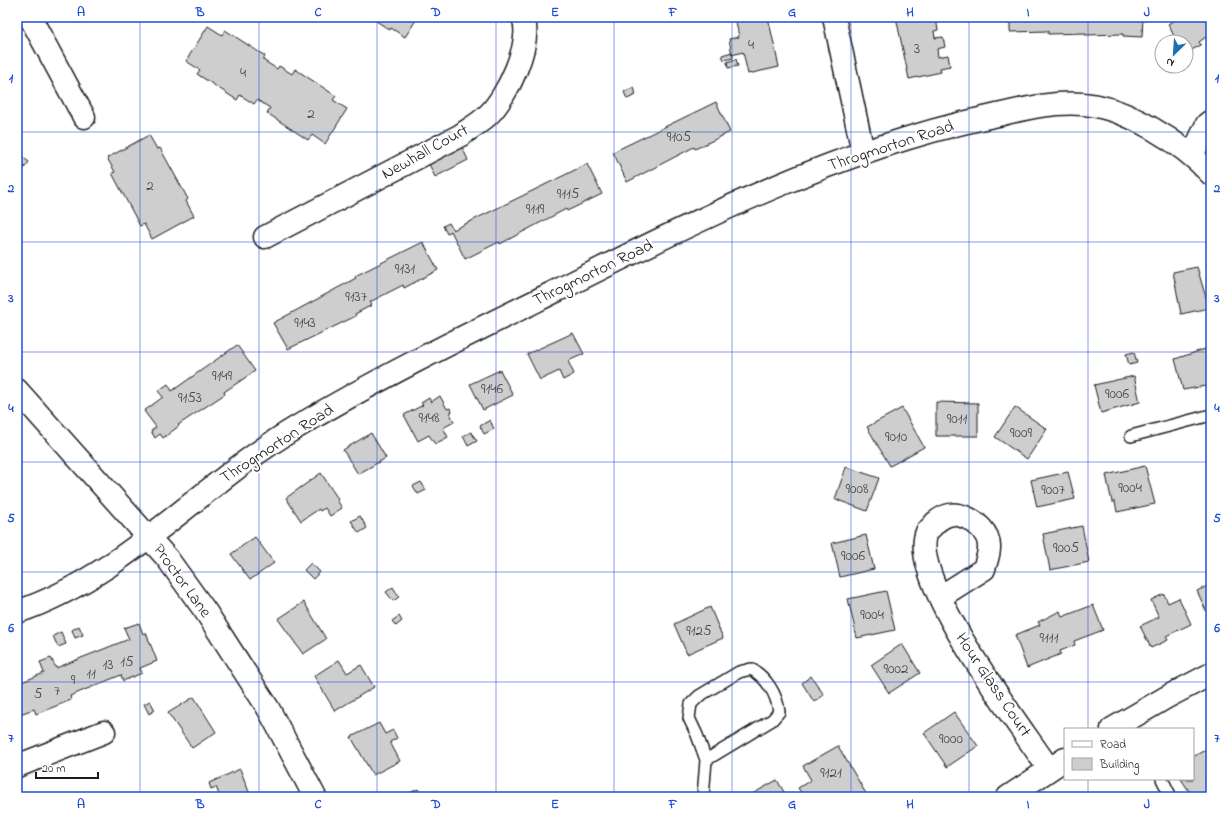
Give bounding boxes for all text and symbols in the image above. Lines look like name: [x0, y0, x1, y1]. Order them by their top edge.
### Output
text: A: [77, 3, 85, 22]
text: B: [195, 3, 205, 22]
text: C: [314, 3, 322, 22]
text: D: [430, 3, 441, 22]
text: E: [551, 3, 559, 22]
text: F: [668, 3, 678, 22]
text: G: [788, 3, 796, 22]
text: H: [906, 3, 914, 22]
text: I: [1026, 3, 1030, 22]
text: J: [1144, 3, 1150, 22]
house number: 4: [748, 34, 754, 56]
north arrow: [1154, 34, 1194, 74]
house number: 3: [914, 38, 920, 60]
text: N: [1163, 53, 1177, 71]
house number: 4: [240, 62, 246, 84]
text: 1: [9, 69, 14, 88]
text: 1: [1215, 69, 1220, 88]
house number: 2: [307, 103, 315, 125]
street label: Throgmorton Road: [825, 114, 958, 180]
street label: Newhall Court: [377, 118, 473, 186]
house number: 9105: [667, 126, 692, 148]
house number: 2: [146, 175, 154, 197]
text: 2: [7, 179, 15, 198]
text: 2: [1213, 179, 1221, 198]
house number: 9115: [557, 183, 580, 205]
house number: 9119: [526, 198, 545, 220]
street label: Throgmorton Road: [529, 233, 659, 315]
house number: 9131: [395, 258, 415, 280]
house number: 9137: [345, 286, 367, 308]
text: 3: [7, 289, 14, 308]
text: 3: [1213, 289, 1220, 308]
house number: 9143: [294, 312, 316, 334]
house number: 9149: [212, 365, 232, 387]
house number: 9146: [481, 378, 503, 400]
house number: 9006: [1105, 383, 1129, 405]
house number: 9153: [178, 387, 202, 409]
street label: Throgmorton Road: [215, 398, 340, 492]
text: 4: [7, 399, 14, 418]
text: 4: [1213, 399, 1220, 418]
house number: 9148: [418, 407, 440, 429]
house number: 9011: [947, 408, 967, 430]
house number: 9009: [1010, 422, 1032, 444]
house number: 9010: [885, 426, 908, 448]
house number: 9004: [1118, 477, 1142, 499]
house number: 9008: [845, 478, 869, 500]
house number: 9007: [1041, 479, 1065, 501]
text: 5: [7, 509, 15, 528]
text: 5: [1213, 509, 1221, 528]
house number: 9005: [1053, 537, 1079, 559]
street label: Proctor Lane: [147, 539, 218, 623]
house number: 9006: [841, 545, 865, 567]
house number: 9004: [860, 604, 884, 626]
text: 6: [7, 619, 14, 638]
text: 6: [1213, 619, 1220, 638]
house number: 9125: [686, 620, 712, 642]
house number: 9111: [1040, 627, 1059, 649]
street label: Hour Glass Court: [949, 628, 1037, 742]
house number: 15: [120, 651, 134, 673]
house number: 13: [103, 654, 113, 676]
house number: 9002: [884, 658, 909, 680]
house number: 11: [86, 663, 96, 685]
house number: 9: [71, 669, 76, 691]
house number: 7: [54, 680, 60, 702]
house number: 5: [34, 683, 43, 705]
house number: 9000: [939, 728, 963, 750]
legend: [1064, 728, 1194, 780]
text: 7: [8, 729, 14, 748]
text: 7: [1214, 729, 1220, 748]
text: Road: [1100, 736, 1126, 754]
scale bar: [36, 754, 98, 780]
text: Building: [1099, 756, 1139, 775]
text: 20 m: [42, 760, 65, 778]
house number: 9121: [820, 762, 842, 784]
text: A: [77, 795, 85, 814]
text: B: [195, 795, 205, 814]
text: C: [314, 795, 322, 814]
text: D: [430, 795, 441, 814]
text: E: [551, 795, 559, 814]
text: F: [668, 795, 678, 814]
text: G: [788, 795, 796, 814]
text: H: [906, 795, 914, 814]
text: I: [1026, 795, 1030, 814]
text: J: [1144, 795, 1150, 814]

